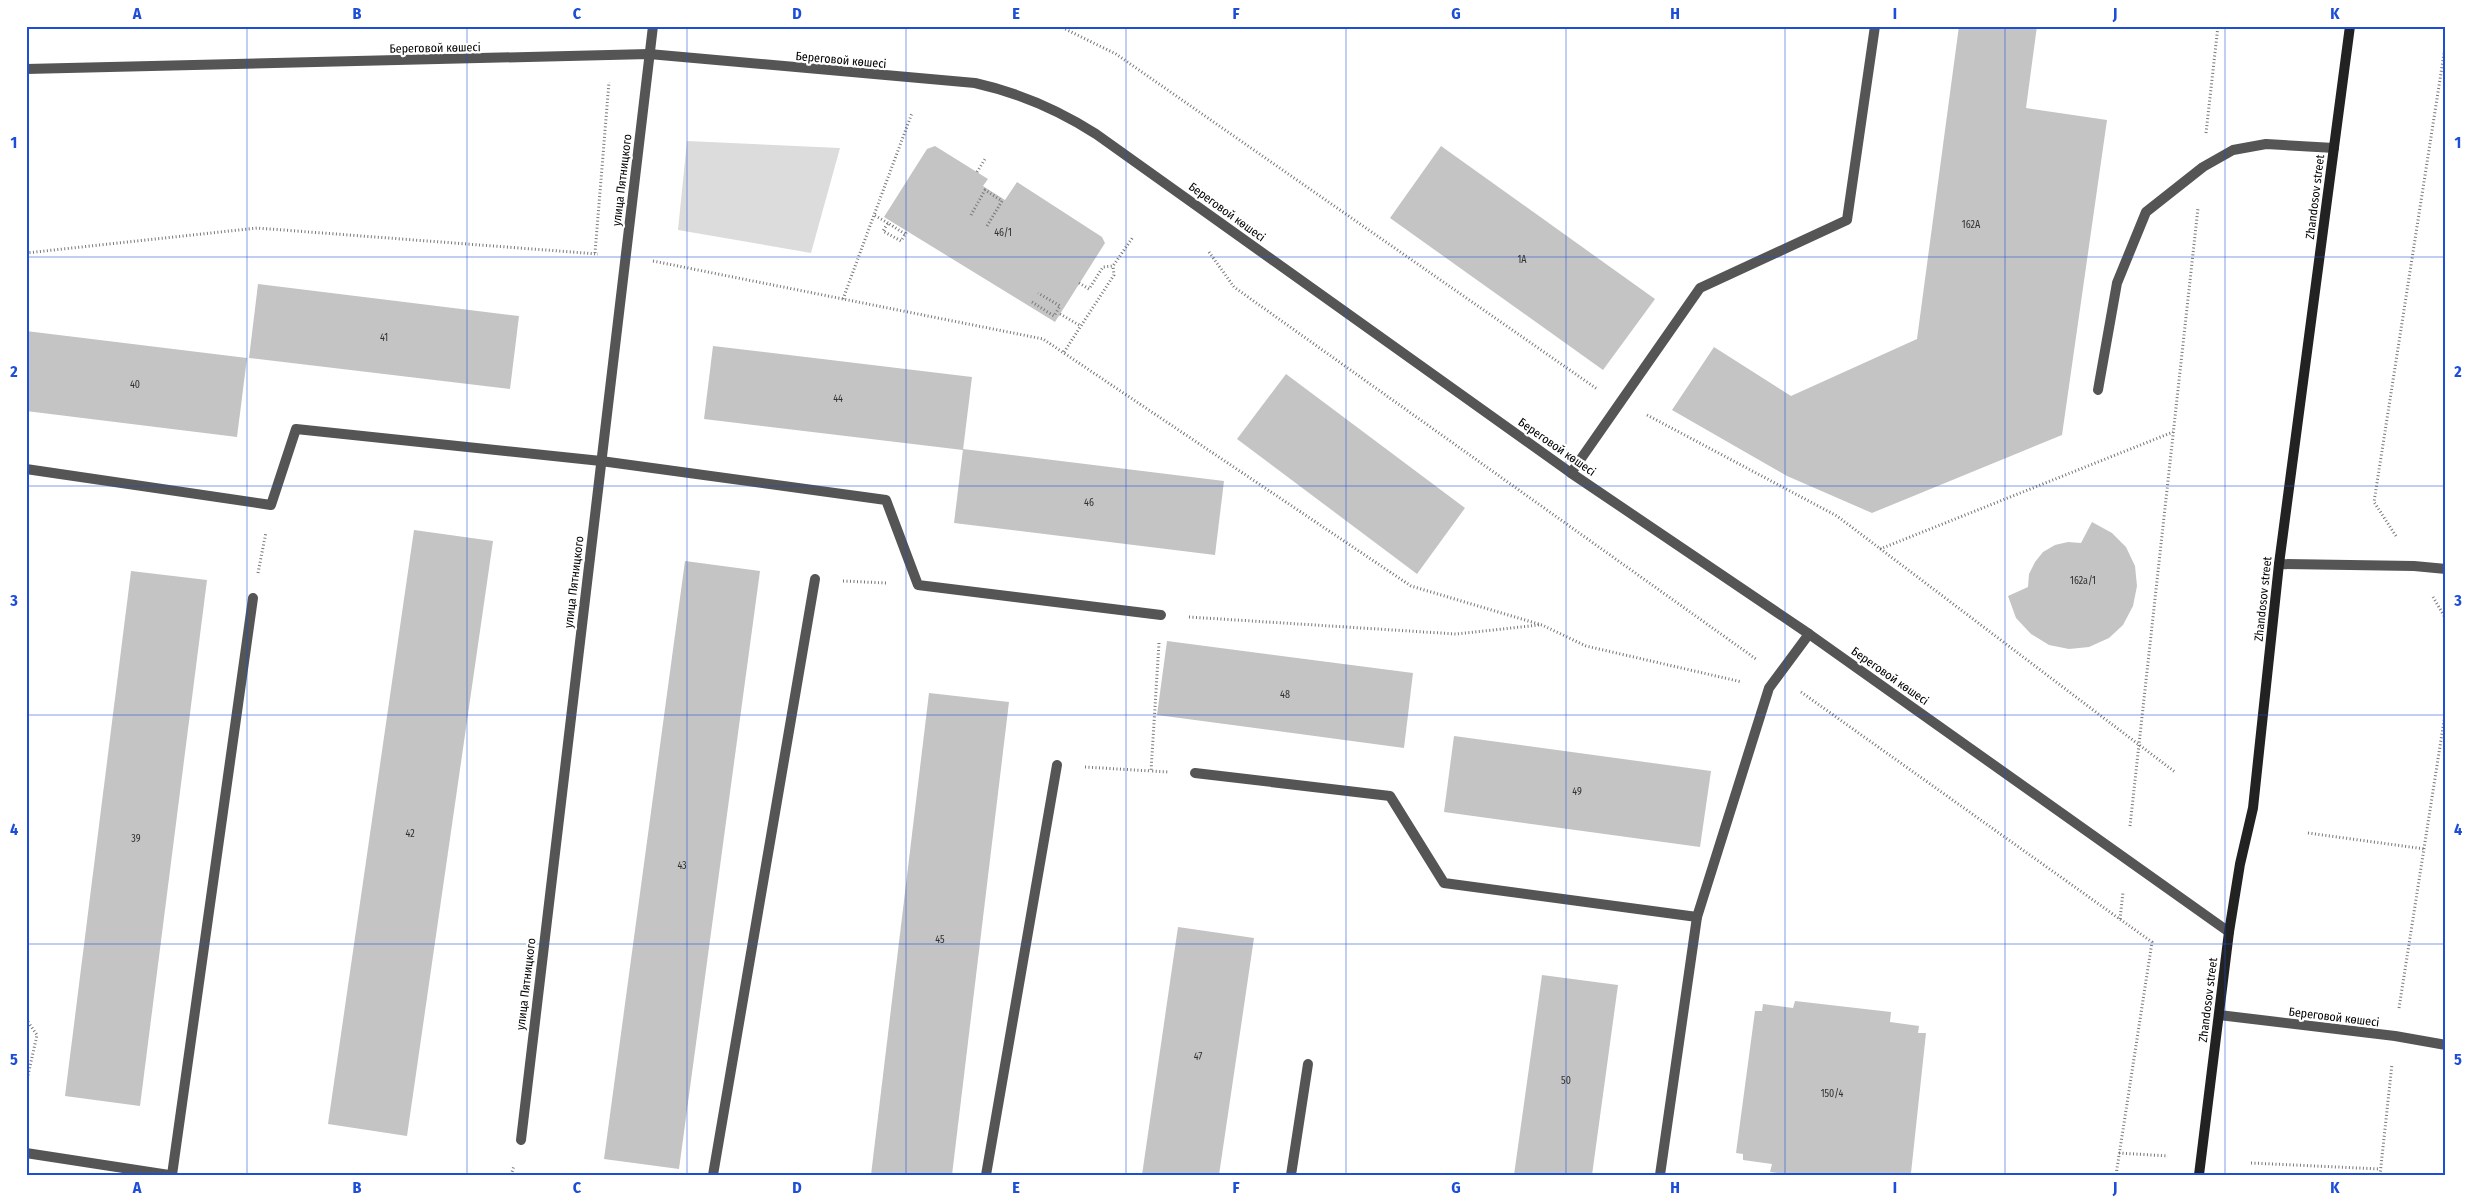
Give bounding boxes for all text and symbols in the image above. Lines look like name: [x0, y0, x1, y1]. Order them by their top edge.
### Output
text: A: [132, 4, 142, 23]
text: B: [353, 4, 362, 23]
text: C: [573, 4, 582, 23]
text: D: [792, 4, 802, 23]
text: E: [1012, 4, 1020, 23]
text: F: [1232, 4, 1240, 23]
text: G: [1451, 4, 1461, 23]
text: H: [1670, 4, 1680, 23]
text: I: [1893, 4, 1897, 23]
text: J: [2112, 4, 2117, 23]
text: K: [2330, 4, 2340, 23]
street label: Береговой көшесі: [389, 40, 481, 56]
street label: Береговой көшесі: [795, 49, 887, 71]
text: 1: [11, 133, 17, 152]
street label: улица Пятницкого: [609, 133, 635, 227]
text: 1: [2455, 133, 2461, 152]
street label: Zhandosov street: [2303, 154, 2327, 240]
street label: Береговой көшесі: [1186, 180, 1268, 244]
house number: 162А: [1962, 219, 1981, 231]
house number: 46/1: [994, 227, 1012, 239]
house number: 1А: [1517, 254, 1527, 266]
house number: 41: [380, 332, 388, 344]
text: 2: [9, 362, 18, 381]
text: 2: [2453, 362, 2462, 381]
house number: 40: [130, 379, 140, 391]
house number: 44: [833, 393, 843, 405]
street label: Береговой көшесі: [1516, 415, 1598, 479]
house number: 46: [1084, 497, 1094, 509]
street label: улица Пятницкого: [561, 535, 587, 629]
street label: Zhandosov street: [2252, 556, 2274, 642]
house number: 162а/1: [2070, 575, 2096, 587]
text: 3: [9, 591, 18, 610]
text: 3: [2453, 591, 2462, 610]
street label: Береговой көшесі: [1849, 644, 1931, 708]
house number: 48: [1280, 689, 1290, 701]
house number: 49: [1572, 786, 1582, 798]
text: 4: [10, 820, 18, 839]
text: 4: [2454, 820, 2462, 839]
house number: 42: [405, 828, 415, 840]
house number: 39: [131, 833, 141, 845]
house number: 43: [677, 860, 687, 872]
house number: 45: [935, 934, 945, 946]
street label: улица Пятницкого: [513, 937, 539, 1031]
street label: Zhandosov street: [2196, 957, 2220, 1043]
street label: Береговой көшесі: [2288, 1004, 2380, 1030]
text: 5: [10, 1050, 18, 1069]
text: 5: [2454, 1050, 2462, 1069]
house number: 47: [1194, 1051, 1202, 1063]
house number: 50: [1561, 1075, 1571, 1087]
house number: 150/4: [1821, 1088, 1844, 1100]
text: A: [132, 1178, 142, 1197]
text: B: [353, 1178, 362, 1197]
text: C: [573, 1178, 582, 1197]
text: D: [792, 1178, 802, 1197]
text: E: [1012, 1178, 1020, 1197]
text: F: [1232, 1178, 1240, 1197]
text: G: [1451, 1178, 1461, 1197]
text: H: [1670, 1178, 1680, 1197]
text: I: [1893, 1178, 1897, 1197]
text: J: [2112, 1178, 2117, 1197]
text: K: [2330, 1178, 2340, 1197]

